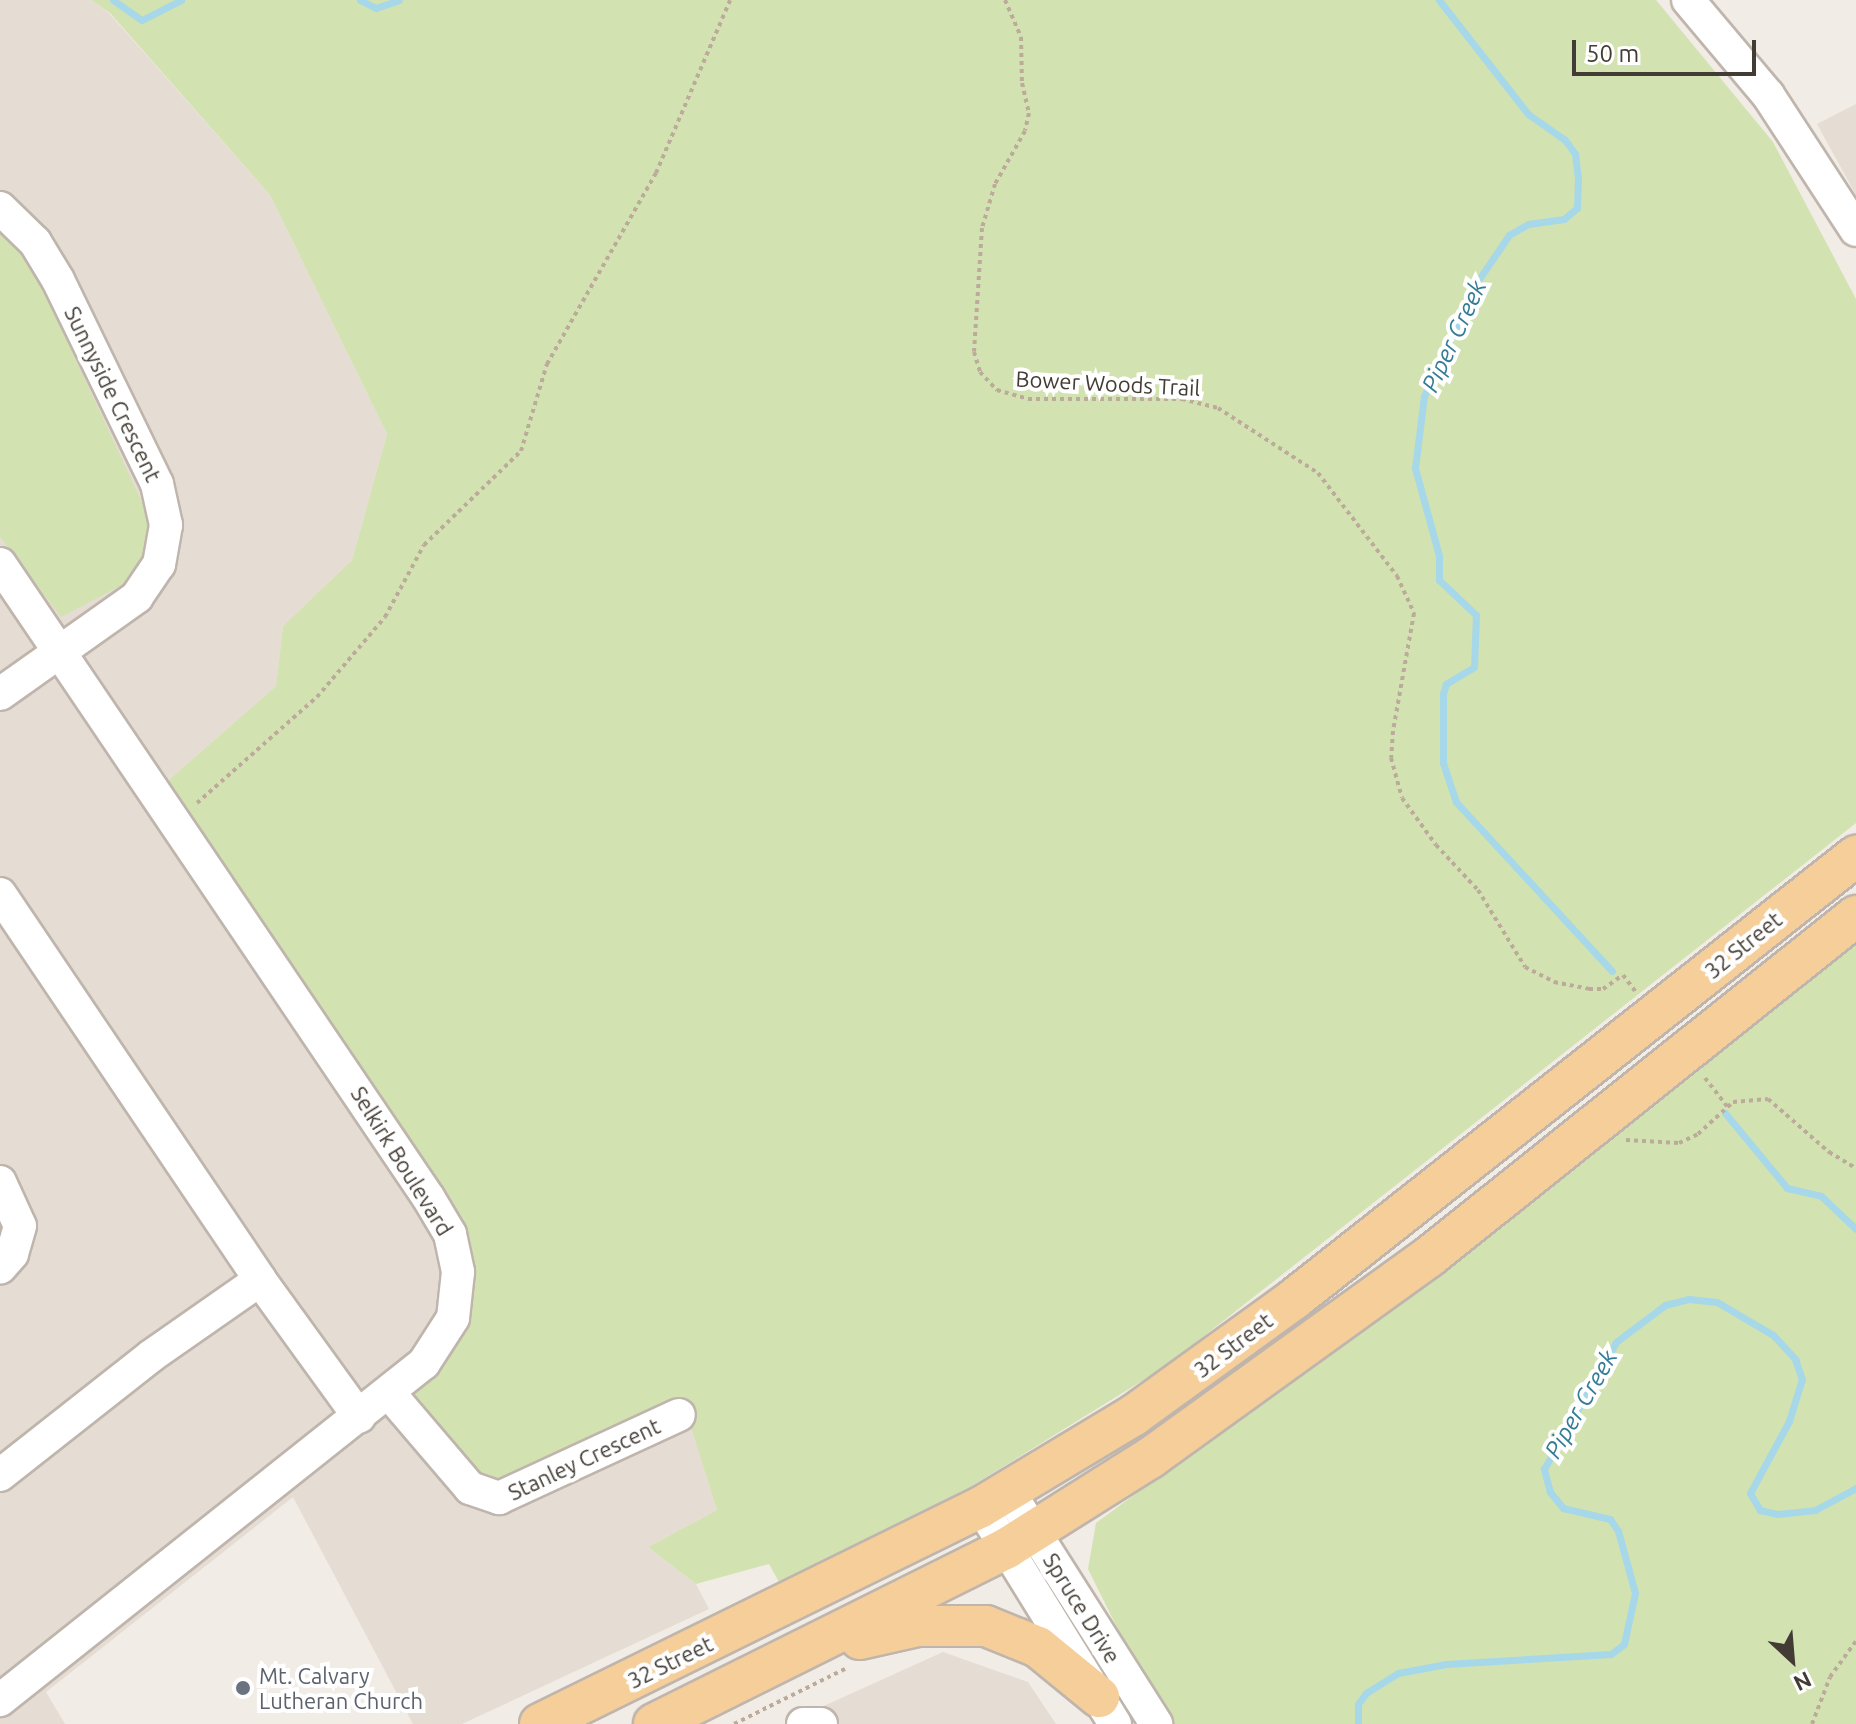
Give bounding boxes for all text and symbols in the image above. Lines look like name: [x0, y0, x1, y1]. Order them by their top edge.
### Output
scale bar: [1576, 24, 1760, 74]
text: 50 m: [1586, 40, 1639, 67]
water label: Piper Creek: [1416, 275, 1492, 397]
street label: Sunnyside Crescent: [59, 302, 167, 486]
street label: Bower Woods Trail: [1015, 365, 1201, 401]
street label: 32 Street: [1699, 906, 1787, 984]
street label: Selkirk Boulevard: [346, 1082, 458, 1240]
street label: 32 Street: [1189, 1307, 1277, 1383]
water label: Piper Creek: [1538, 1345, 1624, 1463]
street label: Stanley Crescent: [504, 1412, 664, 1506]
street label: Spruce Drive: [1038, 1548, 1126, 1668]
north arrow: [1752, 1620, 1832, 1700]
street label: 32 Street: [623, 1630, 717, 1694]
place label: Mt. Calvary Lutheran Church: [259, 1662, 423, 1714]
text: N: [1790, 1667, 1816, 1697]
marker: Mt. Calvary Lutheran Church: [234, 1679, 252, 1697]

